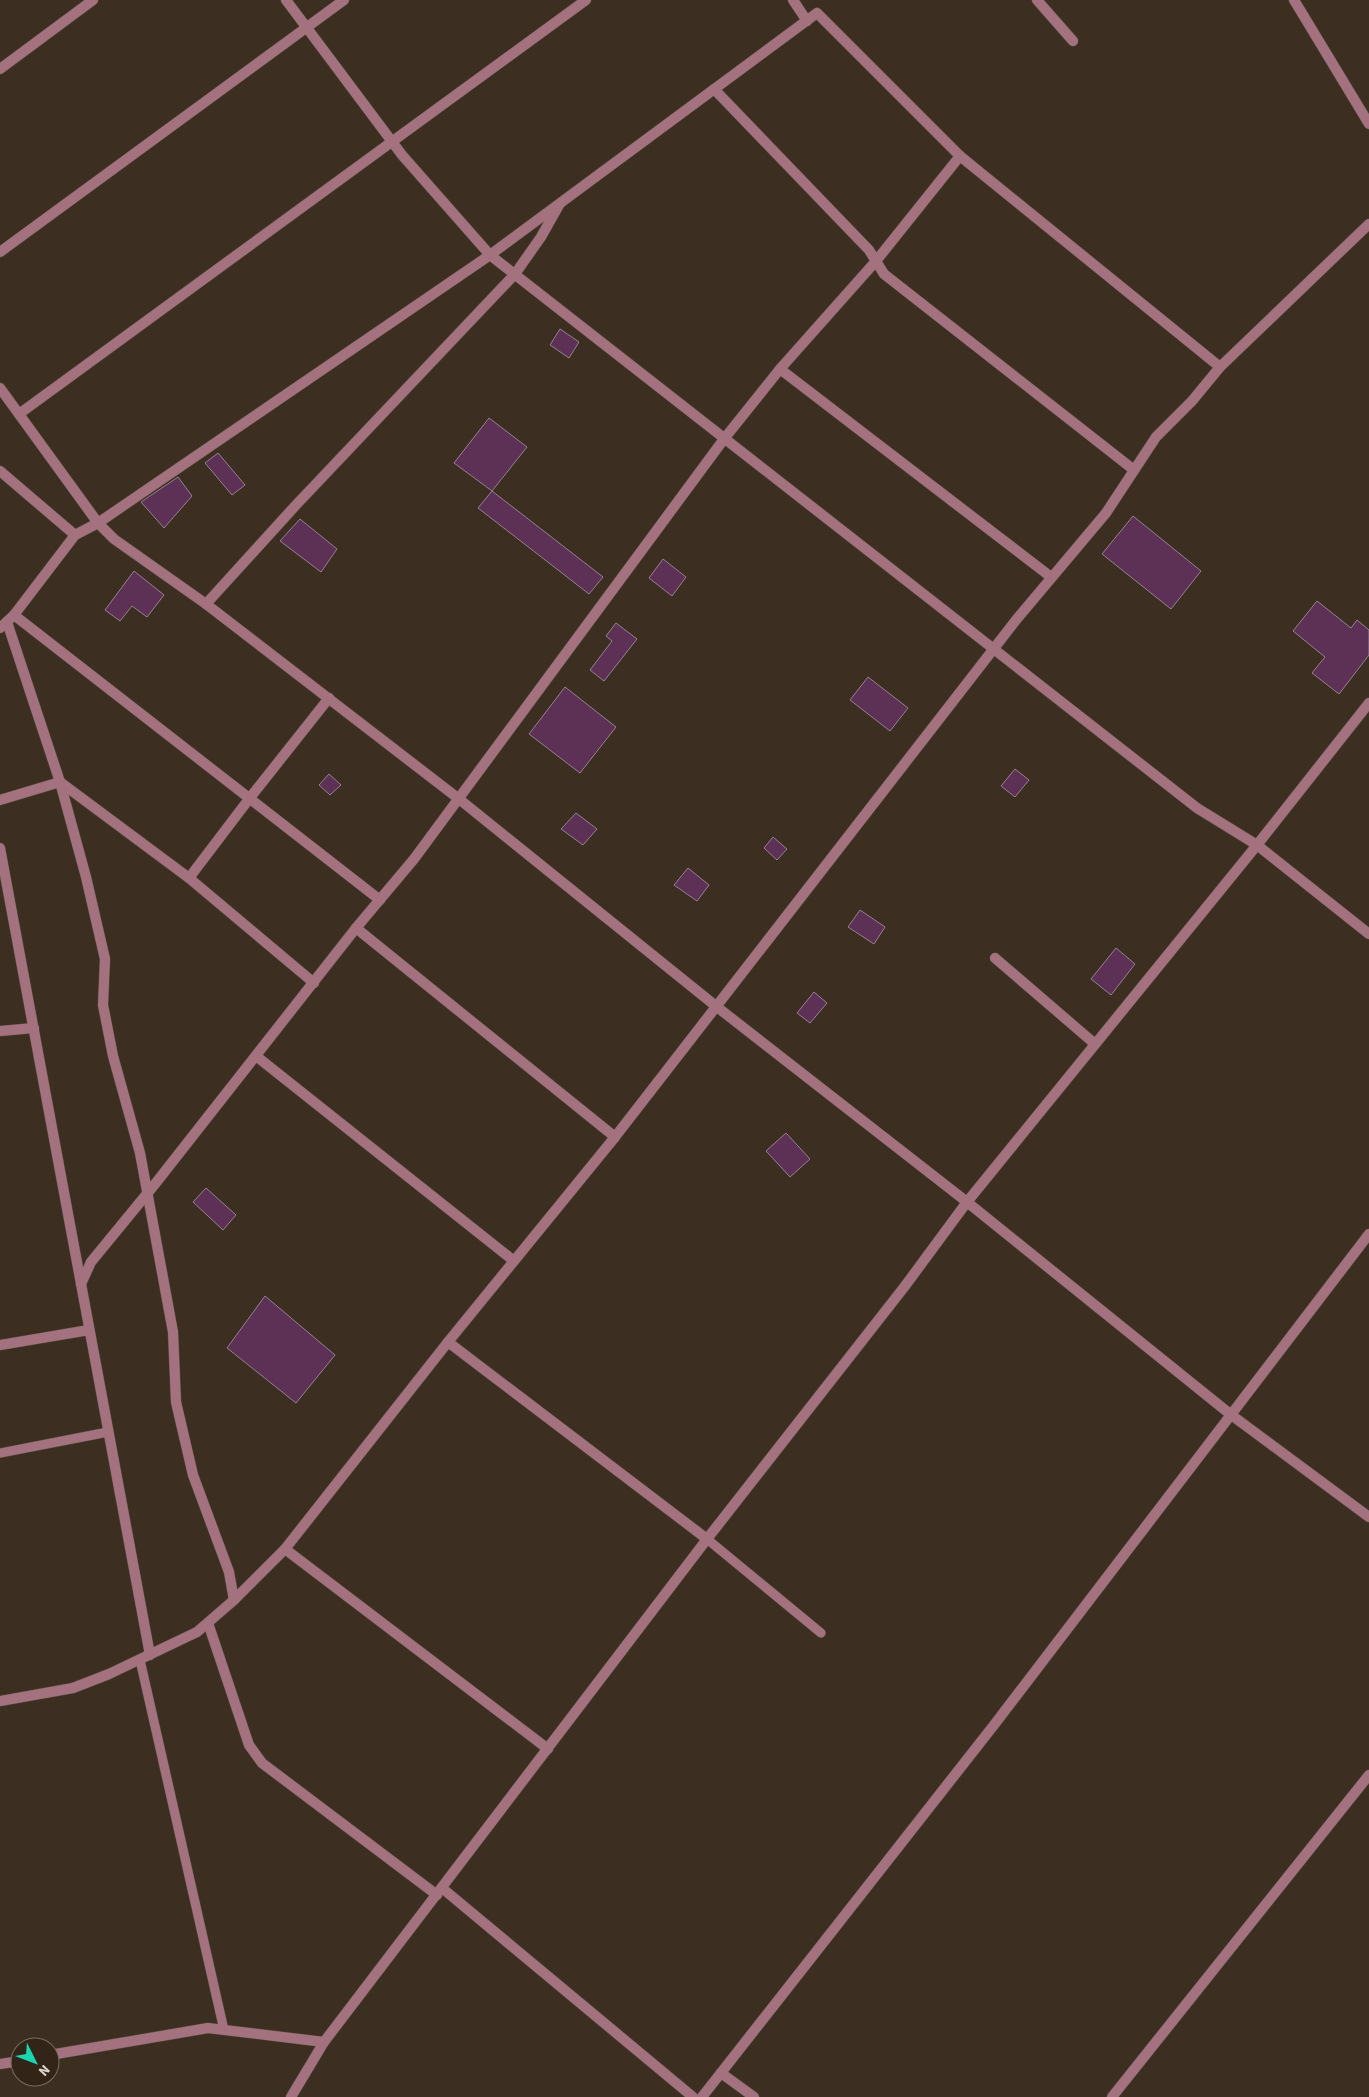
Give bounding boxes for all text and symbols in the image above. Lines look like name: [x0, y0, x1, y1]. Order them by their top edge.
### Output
north arrow: [10, 2037, 60, 2087]
text: N: [33, 2060, 54, 2080]

